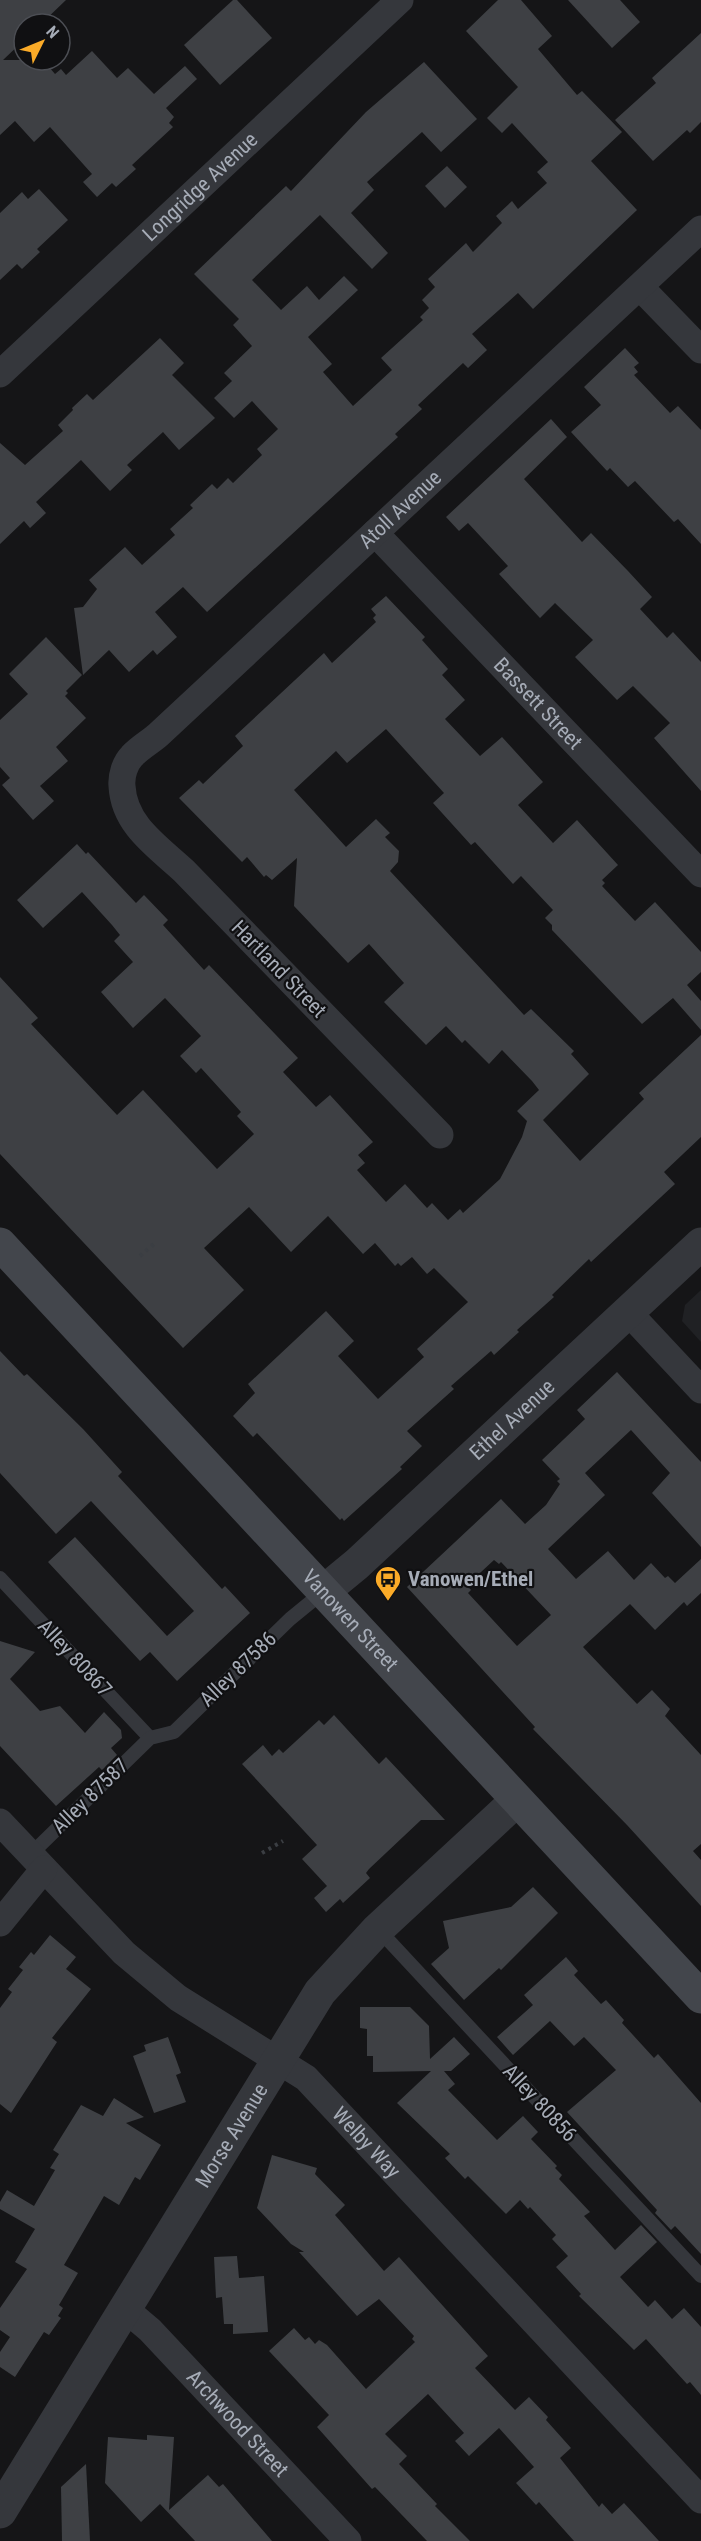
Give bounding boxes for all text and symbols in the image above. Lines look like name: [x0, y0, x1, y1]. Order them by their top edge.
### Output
north arrow: [12, 12, 72, 72]
text: N: [42, 22, 63, 42]
street label: Longridge Avenue: [138, 127, 263, 246]
street label: Atoll Avenue: [354, 465, 446, 553]
street label: Bassett Street: [489, 653, 587, 754]
street label: Hartland Street: [227, 915, 331, 1023]
street label: Ethel Avenue: [465, 1374, 560, 1465]
bus stop icon: Vanowen/Ethel: [373, 1564, 403, 1602]
street label: Vanowen Street: [297, 1565, 403, 1676]
place label: Vanowen/Ethel: [408, 1567, 533, 1591]
street label: Alley 80867: [33, 1614, 117, 1702]
street label: Alley 87586: [195, 1627, 281, 1711]
street label: Alley 87587: [47, 1754, 133, 1838]
street label: Alley 80856: [498, 2059, 582, 2147]
street label: Morse Avenue: [191, 2079, 273, 2192]
street label: Welby Way: [327, 2102, 406, 2183]
street label: Archwood Street: [182, 2365, 293, 2482]

